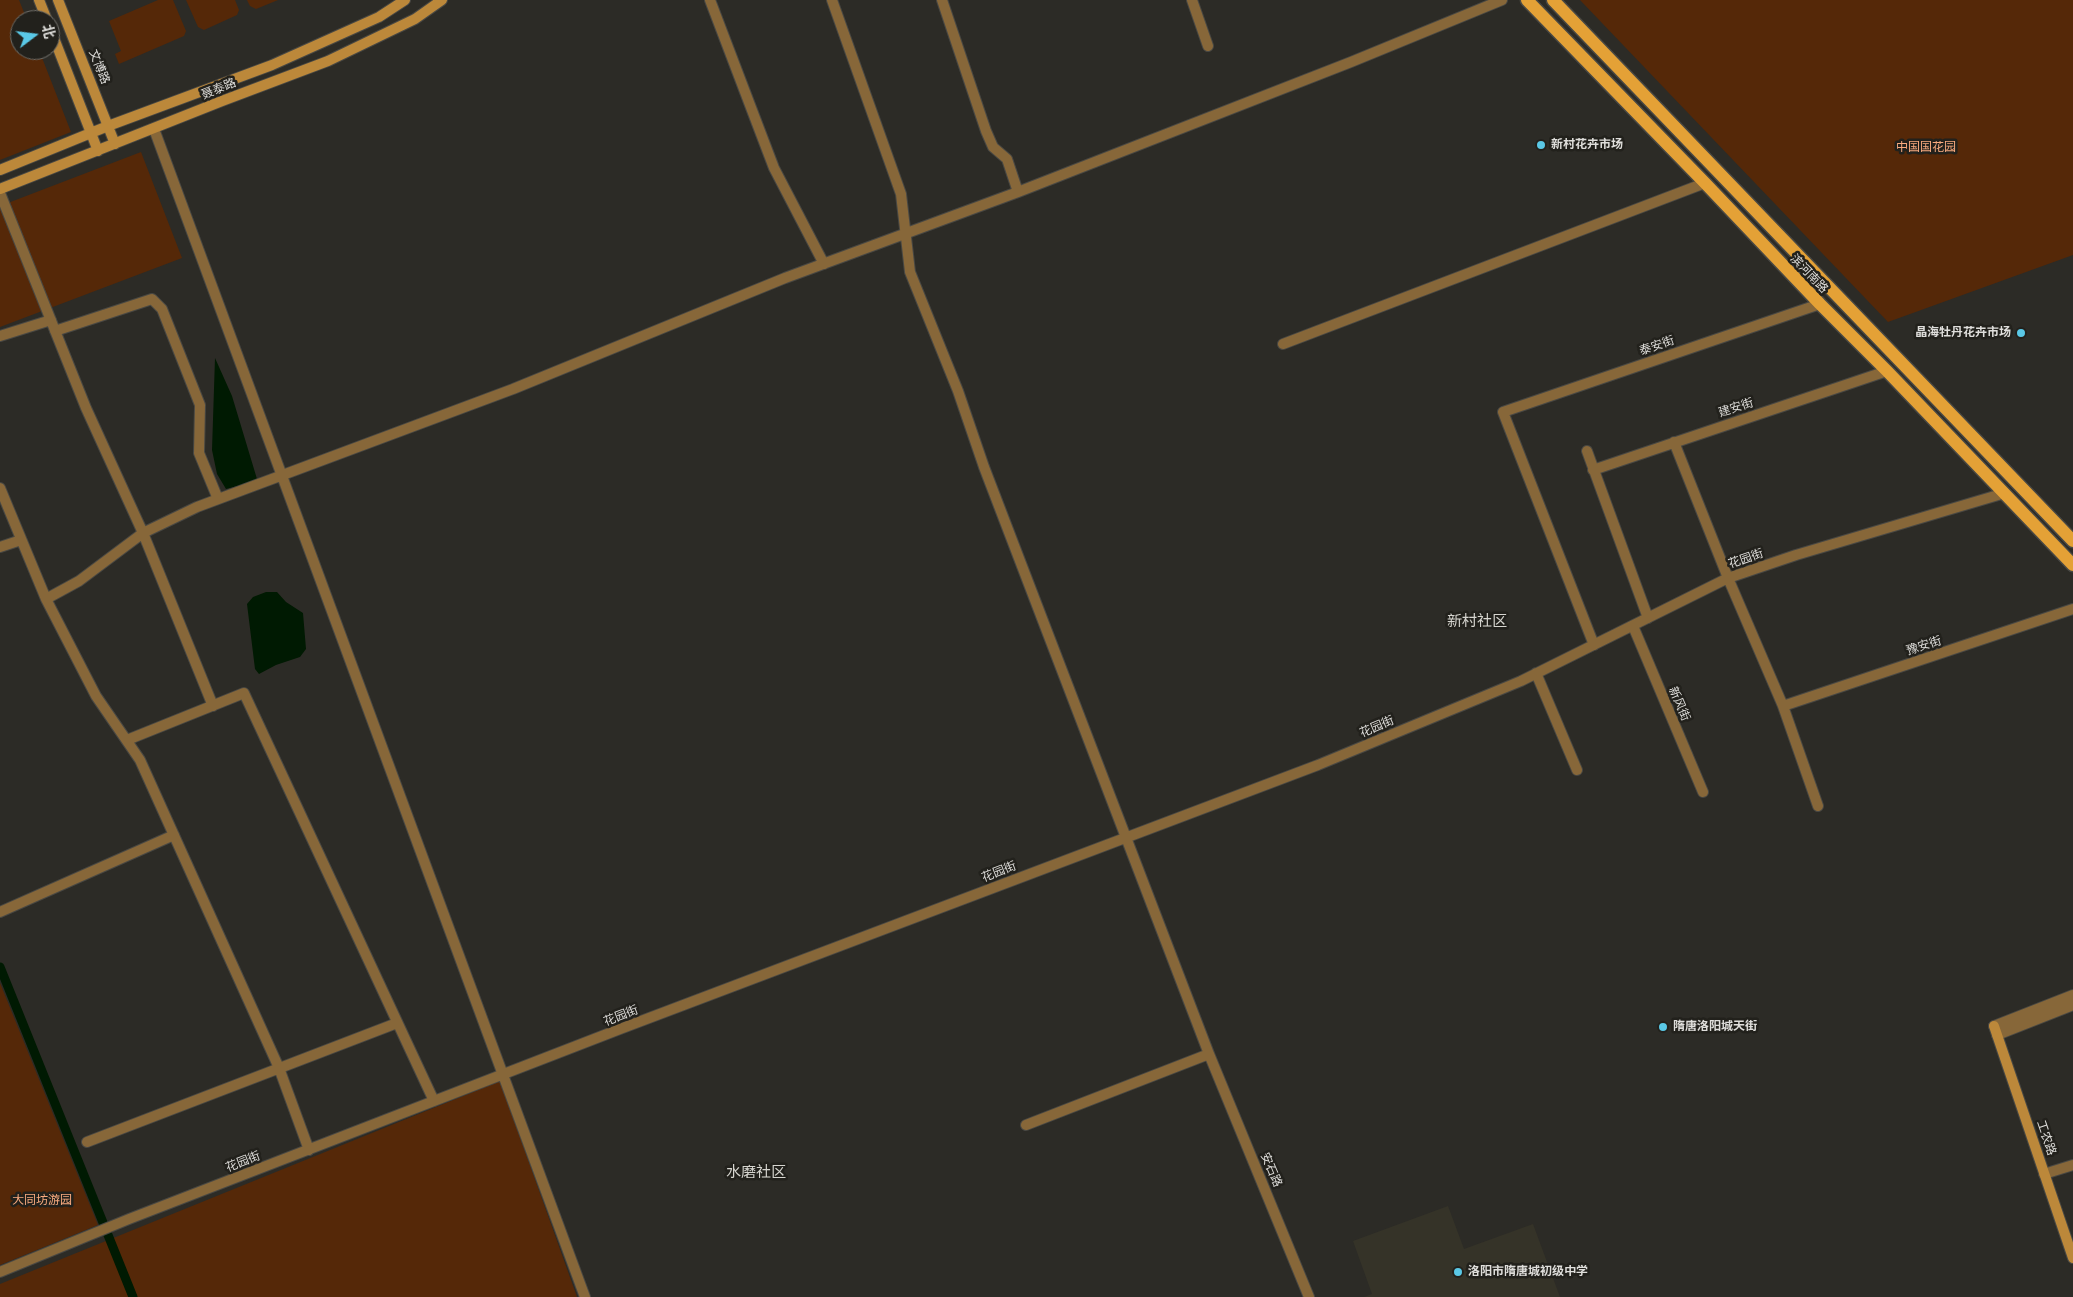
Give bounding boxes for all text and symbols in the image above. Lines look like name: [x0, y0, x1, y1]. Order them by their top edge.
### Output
north arrow: [10, 10, 60, 60]
text: 北: [38, 22, 59, 40]
street label: 文博路: [86, 48, 112, 86]
street label: 聂泰路: [200, 76, 238, 102]
place label: 新村花卉市场: [1551, 138, 1623, 152]
marker: 新村花卉市场: [1535, 139, 1547, 151]
park label: 中国国花园: [1896, 141, 1956, 155]
street label: 滨河南路: [1787, 252, 1831, 296]
place label: 晶海牡丹花卉市场: [1915, 326, 2011, 340]
marker: 晶海牡丹花卉市场: [2015, 327, 2027, 339]
street label: 泰安街: [1638, 333, 1676, 359]
street label: 建安街: [1717, 396, 1755, 420]
street label: 花园街: [1727, 546, 1765, 572]
district label: 新村社区: [1447, 613, 1507, 631]
street label: 豫安街: [1905, 634, 1943, 658]
street label: 新风街: [1665, 685, 1693, 723]
street label: 花园街: [1358, 713, 1396, 741]
street label: 花园街: [980, 859, 1018, 885]
street label: 花园街: [602, 1003, 640, 1029]
place label: 隋唐洛阳城天街: [1673, 1020, 1757, 1034]
marker: 隋唐洛阳城天街: [1657, 1021, 1669, 1033]
street label: 工农路: [2033, 1119, 2059, 1157]
street label: 花园街: [224, 1149, 262, 1175]
street label: 安石路: [1257, 1151, 1285, 1189]
district label: 水磨社区: [726, 1164, 786, 1182]
park label: 大同坊游园: [12, 1194, 72, 1208]
place label: 洛阳市隋唐城初级中学: [1468, 1265, 1588, 1279]
marker: 洛阳市隋唐城初级中学: [1452, 1266, 1464, 1278]

